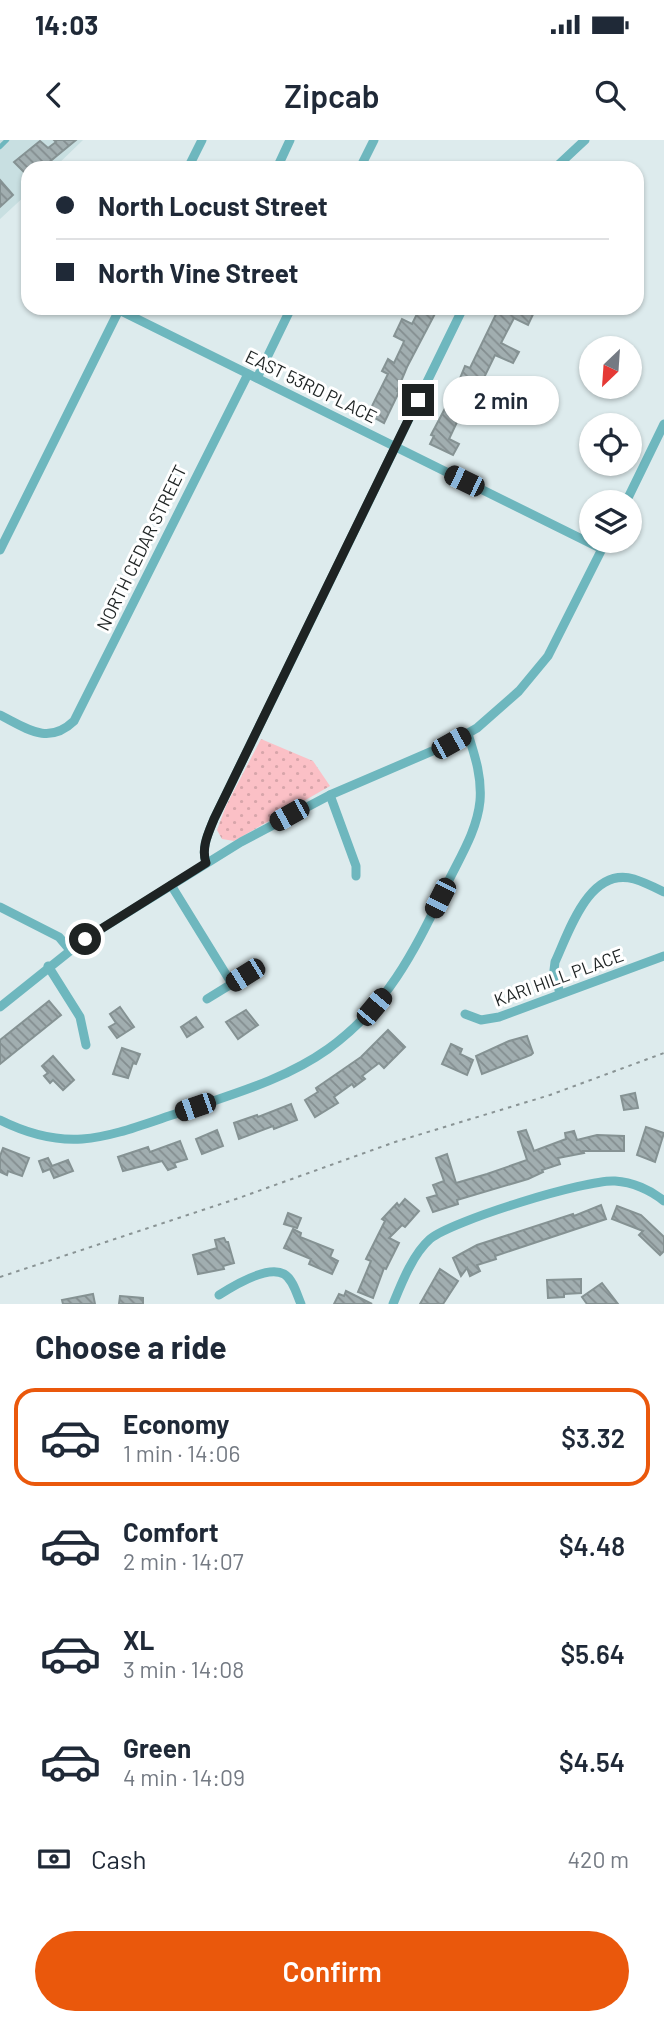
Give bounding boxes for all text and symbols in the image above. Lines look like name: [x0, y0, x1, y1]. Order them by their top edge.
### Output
text: 14:03: [35, 9, 98, 40]
icon: back: [35, 76, 73, 114]
text: Zipcab: [284, 76, 380, 114]
icon: search: [591, 76, 629, 114]
text: North Locust Street: [98, 190, 328, 221]
text: North Vine Street: [98, 257, 298, 288]
north arrow: [579, 336, 642, 399]
map controls: [579, 336, 642, 553]
street label: EAST 53RD PLACE: [242, 345, 381, 427]
callout: 2 min: [442, 376, 558, 424]
route end: [402, 384, 434, 416]
text: 2 min: [474, 386, 528, 414]
button: locate: [579, 413, 642, 476]
street label: NORTH CEDAR STREET: [91, 461, 191, 634]
car: [441, 462, 488, 500]
button: layers: [579, 490, 642, 553]
car: [428, 724, 475, 762]
car: [266, 796, 313, 834]
car: [422, 875, 459, 921]
route start: [69, 923, 101, 955]
street label: KARI HILL PLACE: [491, 943, 626, 1011]
car: [222, 955, 269, 995]
car: [353, 984, 396, 1030]
car: [172, 1090, 219, 1124]
text: Choose a ride: [35, 1327, 227, 1365]
icon: car: [39, 1406, 102, 1469]
text: Economy: [123, 1408, 229, 1439]
text: $3.32: [561, 1422, 625, 1453]
text: 1 min · 14:06: [123, 1439, 240, 1467]
icon: car: [39, 1514, 102, 1577]
text: Comfort: [123, 1516, 219, 1547]
text: $4.48: [559, 1530, 625, 1561]
text: 2 min · 14:07: [123, 1547, 244, 1575]
icon: car: [39, 1622, 102, 1685]
text: XL: [123, 1624, 154, 1655]
text: $5.64: [560, 1638, 625, 1669]
text: 3 min · 14:08: [123, 1655, 244, 1683]
icon: car: [39, 1730, 102, 1793]
text: Green: [123, 1732, 191, 1763]
text: $4.54: [559, 1746, 625, 1777]
text: 4 min · 14:09: [123, 1763, 245, 1791]
icon: cash: [35, 1840, 73, 1878]
text: Cash: [91, 1843, 146, 1874]
text: 420 m: [567, 1845, 629, 1873]
button: Confirm: [35, 1931, 629, 2011]

